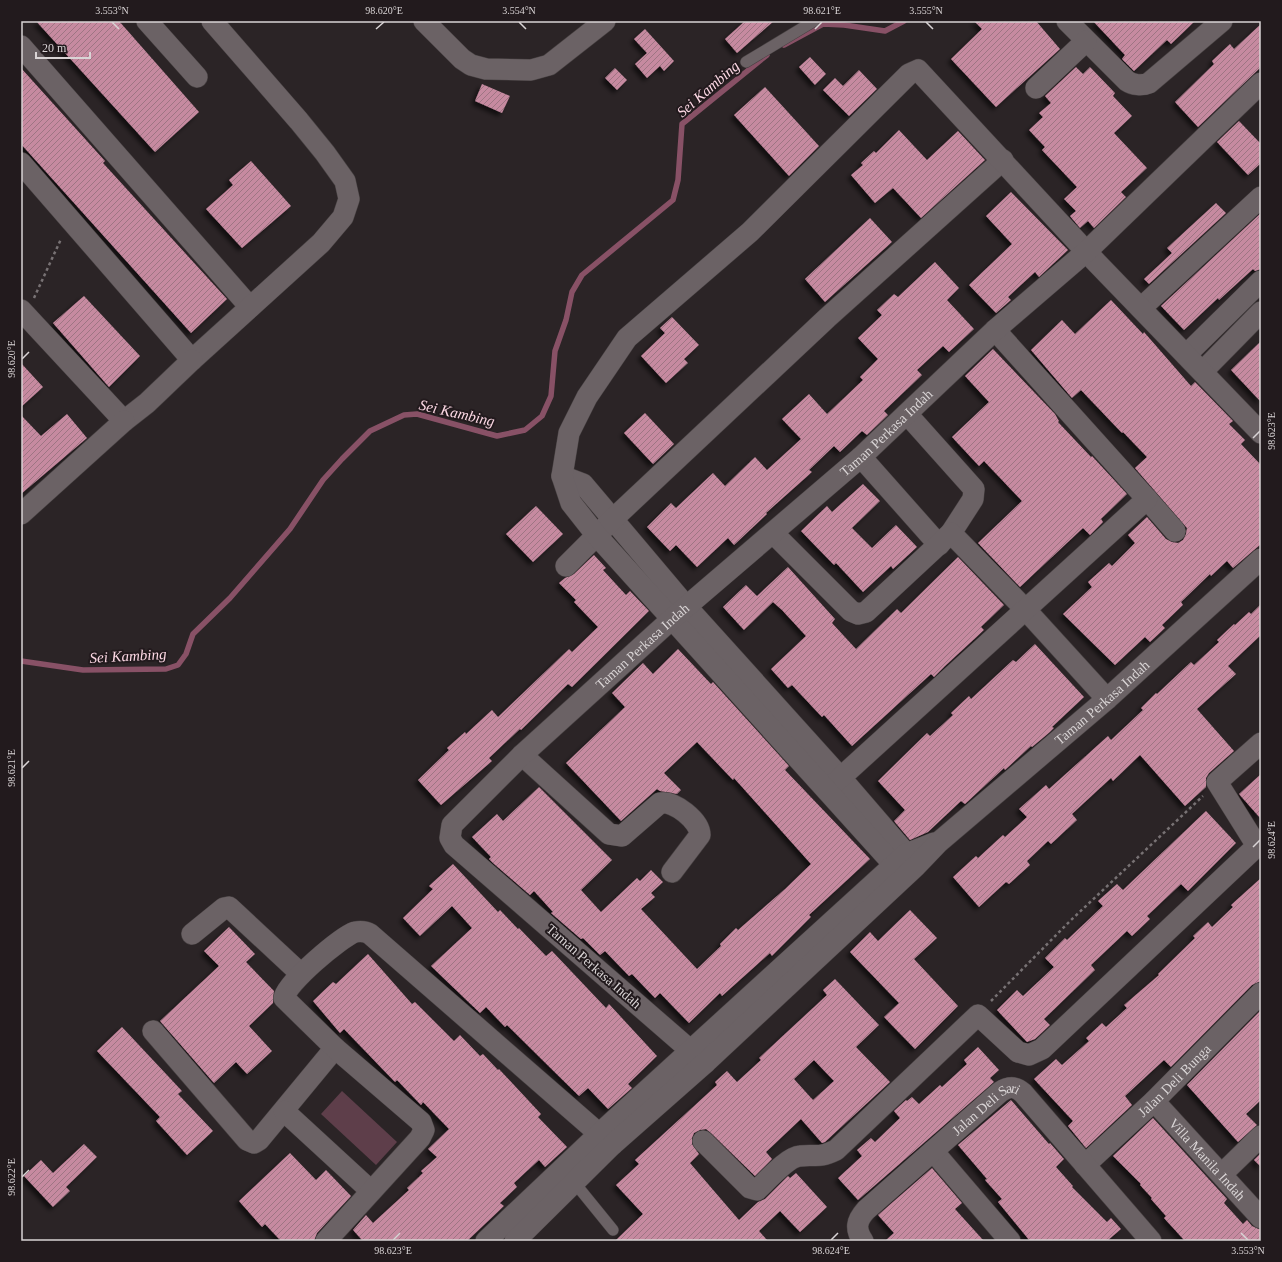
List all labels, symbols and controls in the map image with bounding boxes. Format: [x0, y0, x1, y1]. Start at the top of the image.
text: 3.553°N [95, 5, 129, 16]
text: 98.620°E [365, 5, 403, 16]
text: 3.554°N [502, 5, 536, 16]
text: 98.621°E [803, 5, 841, 16]
text: 3.555°N [909, 5, 943, 16]
scale bar [36, 34, 90, 60]
text: 20 m [42, 41, 67, 55]
water label: Sei Kambing [674, 57, 743, 120]
text: 98.620°E [6, 340, 17, 378]
street label: Taman Perkasa Indah [837, 386, 936, 480]
water label: Sei Kambing [418, 397, 497, 430]
text: 98.623°E [1266, 412, 1277, 450]
street label: Taman Perkasa Indah [593, 601, 692, 692]
water label: Sei Kambing [89, 646, 167, 666]
street label: Taman Perkasa Indah [1052, 657, 1152, 748]
text: 98.621°E [6, 749, 17, 787]
text: 98.624°E [1266, 821, 1277, 859]
street label: Taman Perkasa Indah [543, 921, 644, 1012]
street label: Jalan Deli Bunga [1135, 1041, 1215, 1120]
street label: Jalan Deli Sari [949, 1080, 1023, 1139]
street label: Villa Manila Indah [1166, 1116, 1248, 1204]
text: 98.622°E [6, 1158, 17, 1196]
text: 98.623°E [374, 1245, 412, 1256]
text: 98.624°E [812, 1245, 850, 1256]
text: 3.553°N [1231, 1245, 1265, 1256]

